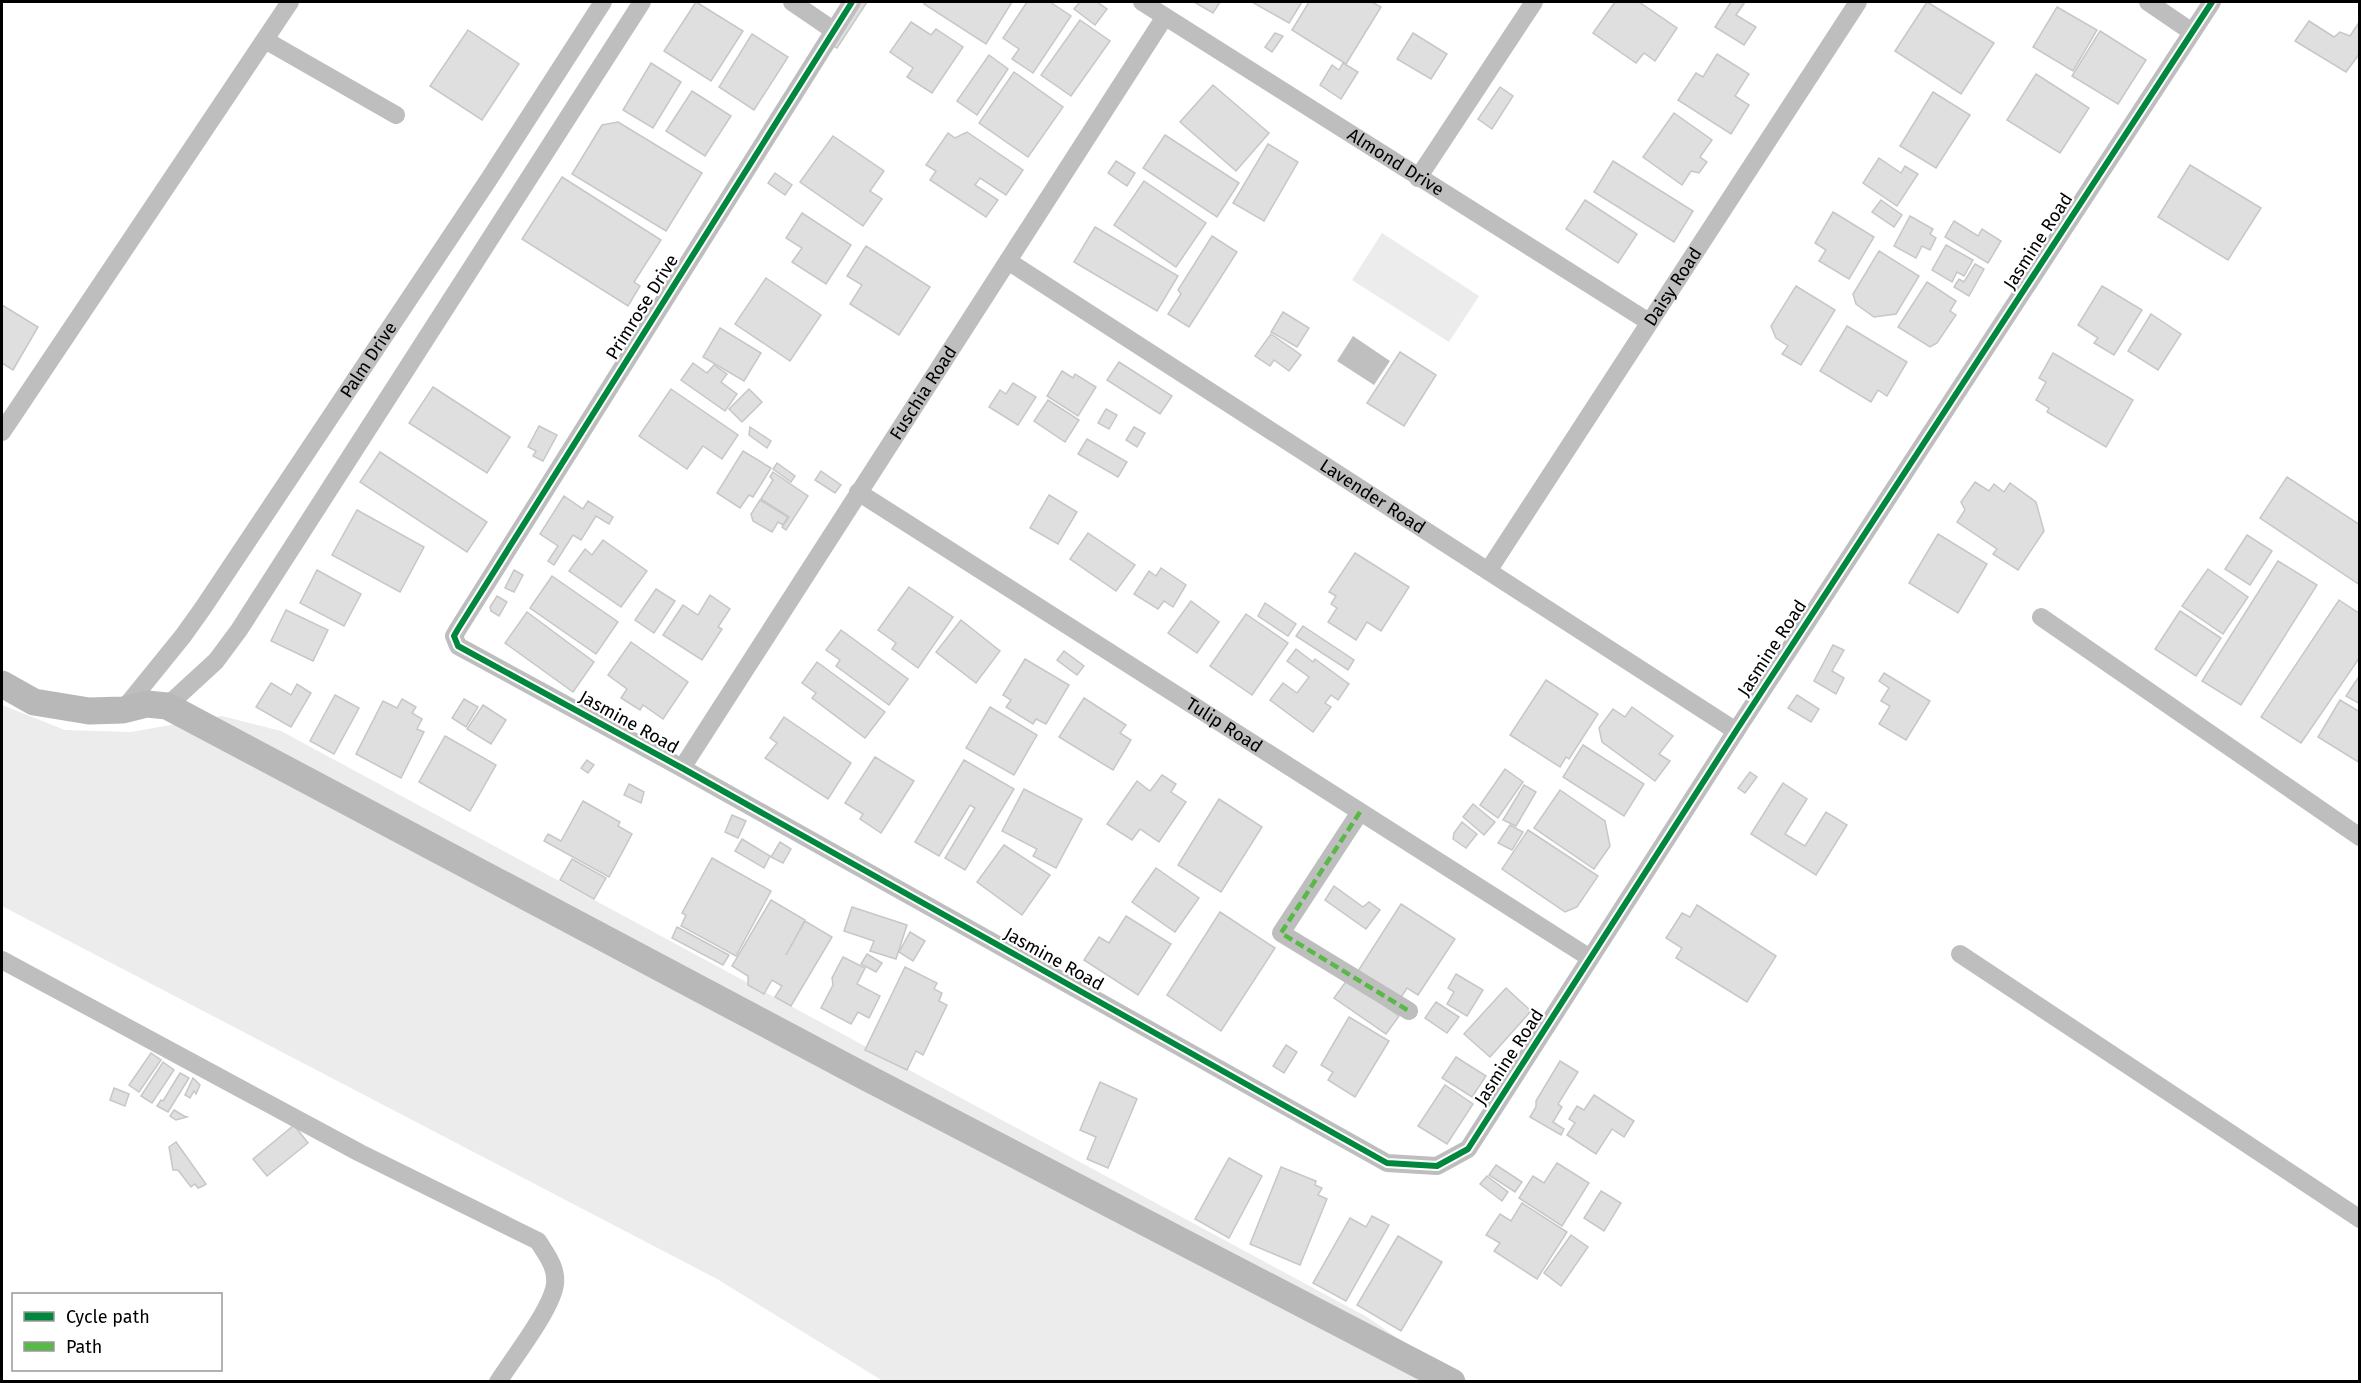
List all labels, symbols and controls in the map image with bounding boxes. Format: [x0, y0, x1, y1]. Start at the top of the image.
street label: Almond Drive [1343, 123, 1448, 201]
street label: Jasmine Road [1999, 189, 2077, 293]
street label: Daisy Road [1639, 243, 1706, 330]
street label: Primrose Drive [601, 250, 683, 364]
street label: Palm Drive [335, 318, 402, 402]
street label: Fuschia Road [885, 342, 961, 444]
street label: Lavender Road [1316, 454, 1430, 539]
street label: Jasmine Road [1733, 596, 1811, 700]
street label: Jasmine Road [575, 686, 683, 758]
street label: Tulip Road [1182, 693, 1266, 758]
street label: Jasmine Road [1000, 923, 1108, 995]
street label: Jasmine Road [1470, 1005, 1548, 1109]
legend [12, 1293, 222, 1371]
text: Cycle path [66, 1306, 150, 1328]
text: Path [66, 1336, 102, 1358]

